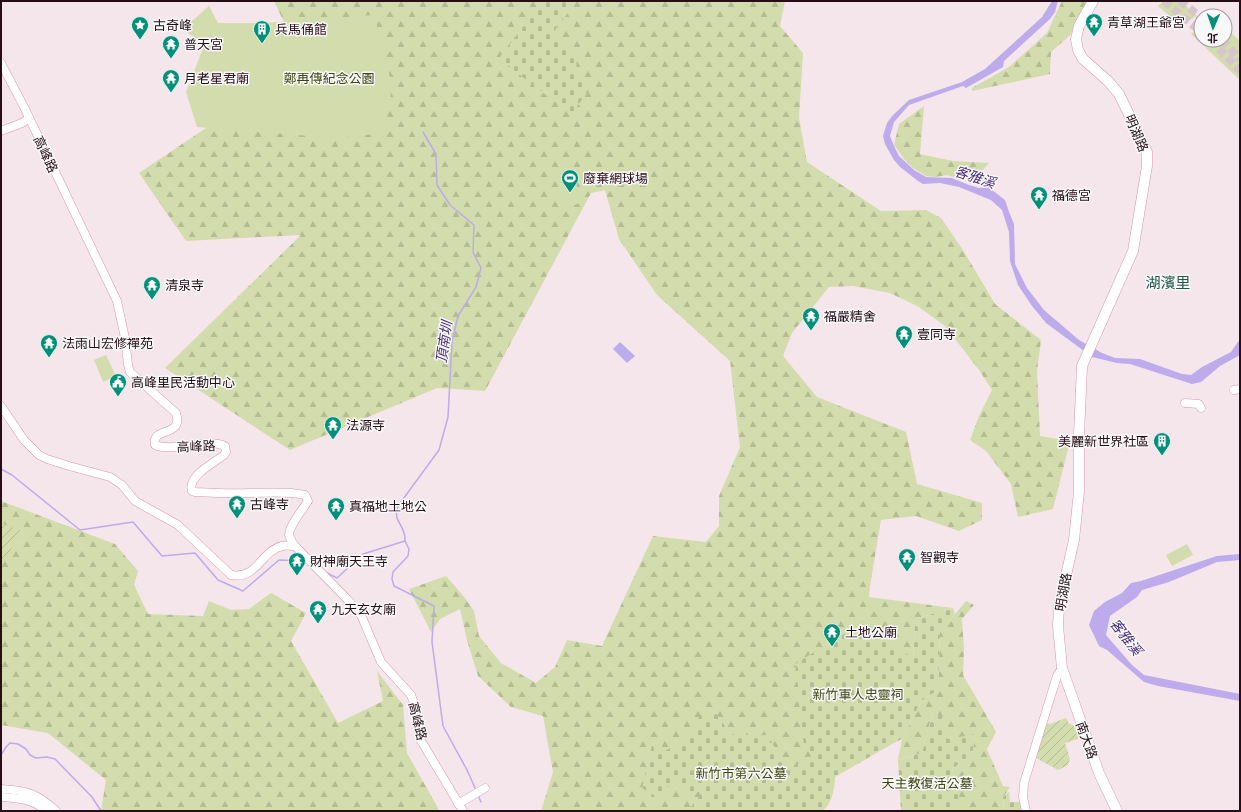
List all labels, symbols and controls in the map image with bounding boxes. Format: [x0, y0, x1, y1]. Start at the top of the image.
north arrow [1193, 8, 1233, 48]
temple icon: 青草湖王爺宮 [1084, 12, 1104, 37]
place icon: 古奇峰 [130, 15, 150, 40]
place label: 青草湖王爺宮 [1107, 15, 1185, 31]
place label: 古奇峰 [153, 18, 192, 34]
building icon: 兵馬俑館 [252, 19, 272, 44]
place label: 兵馬俑館 [275, 22, 327, 38]
text: 北 [1207, 31, 1218, 44]
temple icon: 普天宮 [161, 34, 181, 59]
place label: 普天宮 [184, 37, 223, 53]
temple icon: 月老星君廟 [161, 68, 181, 93]
place label: 月老星君廟 [184, 71, 249, 87]
park label: 鄭再傳紀念公園 [283, 71, 375, 87]
street label: 明湖路 [1121, 112, 1151, 154]
street label: 高峰路 [30, 133, 61, 175]
water label: 客雅溪 [952, 163, 999, 193]
sports icon: 廢棄網球場 [560, 168, 580, 193]
place label: 廢棄網球場 [583, 171, 648, 187]
temple icon: 福德宮 [1029, 185, 1049, 210]
place label: 福德宮 [1052, 188, 1091, 204]
district label: 湖濱里 [1145, 274, 1191, 292]
temple icon: 清泉寺 [142, 275, 162, 300]
place label: 清泉寺 [165, 278, 204, 294]
temple icon: 福嚴精舍 [801, 306, 821, 331]
place label: 福嚴精舍 [824, 309, 876, 325]
water label: 頂南圳 [433, 318, 456, 364]
temple icon: 壹同寺 [894, 324, 914, 349]
place label: 壹同寺 [917, 327, 956, 343]
temple icon: 法雨山宏修禪苑 [39, 333, 59, 358]
place label: 法雨山宏修禪苑 [62, 336, 153, 352]
public building icon: 高峰里民活動中心 [108, 372, 128, 397]
place label: 高峰里民活動中心 [131, 375, 235, 391]
temple icon: 法源寺 [323, 415, 343, 440]
place label: 法源寺 [346, 418, 385, 434]
building icon: 美麗新世界社區 [1152, 431, 1172, 456]
place label: 美麗新世界社區 [1058, 434, 1149, 450]
street label: 高峰路 [176, 438, 216, 456]
temple icon: 古峰寺 [227, 494, 247, 519]
temple icon: 真福地土地公 [326, 496, 346, 521]
place label: 古峰寺 [250, 497, 289, 513]
place label: 真福地土地公 [349, 499, 427, 515]
temple icon: 智觀寺 [897, 547, 917, 572]
place label: 智觀寺 [920, 550, 959, 566]
temple icon: 財神廟天王寺 [287, 551, 307, 576]
place label: 財神廟天王寺 [310, 554, 388, 570]
street label: 明湖路 [1053, 572, 1075, 613]
temple icon: 九天玄女廟 [308, 599, 328, 624]
place label: 九天玄女廟 [331, 602, 396, 618]
water label: 客雅溪 [1106, 616, 1146, 661]
temple icon: 土地公廟 [822, 622, 842, 647]
place label: 土地公廟 [845, 625, 897, 641]
park label: 新竹軍人忠靈祠 [812, 687, 904, 703]
street label: 高峰路 [405, 700, 430, 742]
street label: 南大路 [1072, 719, 1100, 761]
park label: 新竹市第六公墓 [695, 766, 787, 782]
park label: 天主教復活公墓 [881, 776, 973, 792]

